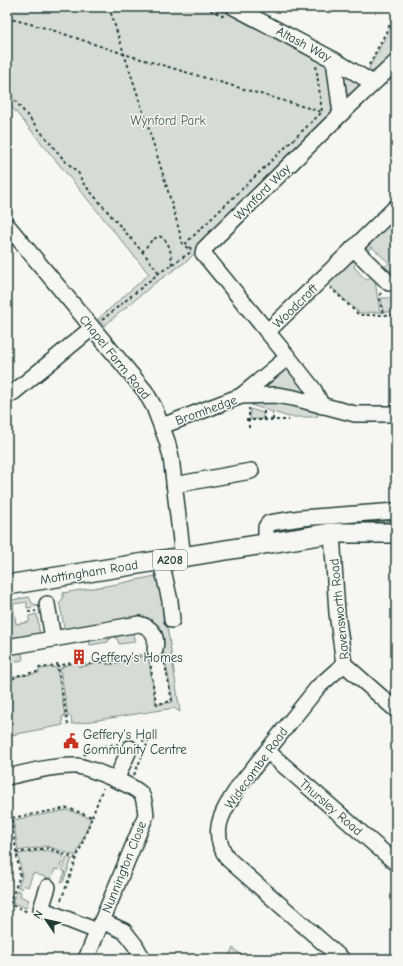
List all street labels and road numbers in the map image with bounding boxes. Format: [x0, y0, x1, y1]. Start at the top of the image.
street label: Altash Way [274, 23, 334, 65]
street label: Wynford Way [231, 161, 293, 223]
street label: Woodcroft [269, 280, 322, 331]
street label: Chapel Farm Road [76, 312, 154, 402]
street label: Bromhedge [173, 392, 239, 428]
road number: A208 [153, 550, 187, 570]
street label: Mottingham Road [39, 557, 139, 587]
street label: Ravensworth Road [326, 558, 352, 660]
street label: Widecombe Road [221, 724, 291, 812]
street label: Thursley Road [296, 776, 366, 838]
street label: Nunnington Close [99, 818, 149, 915]

